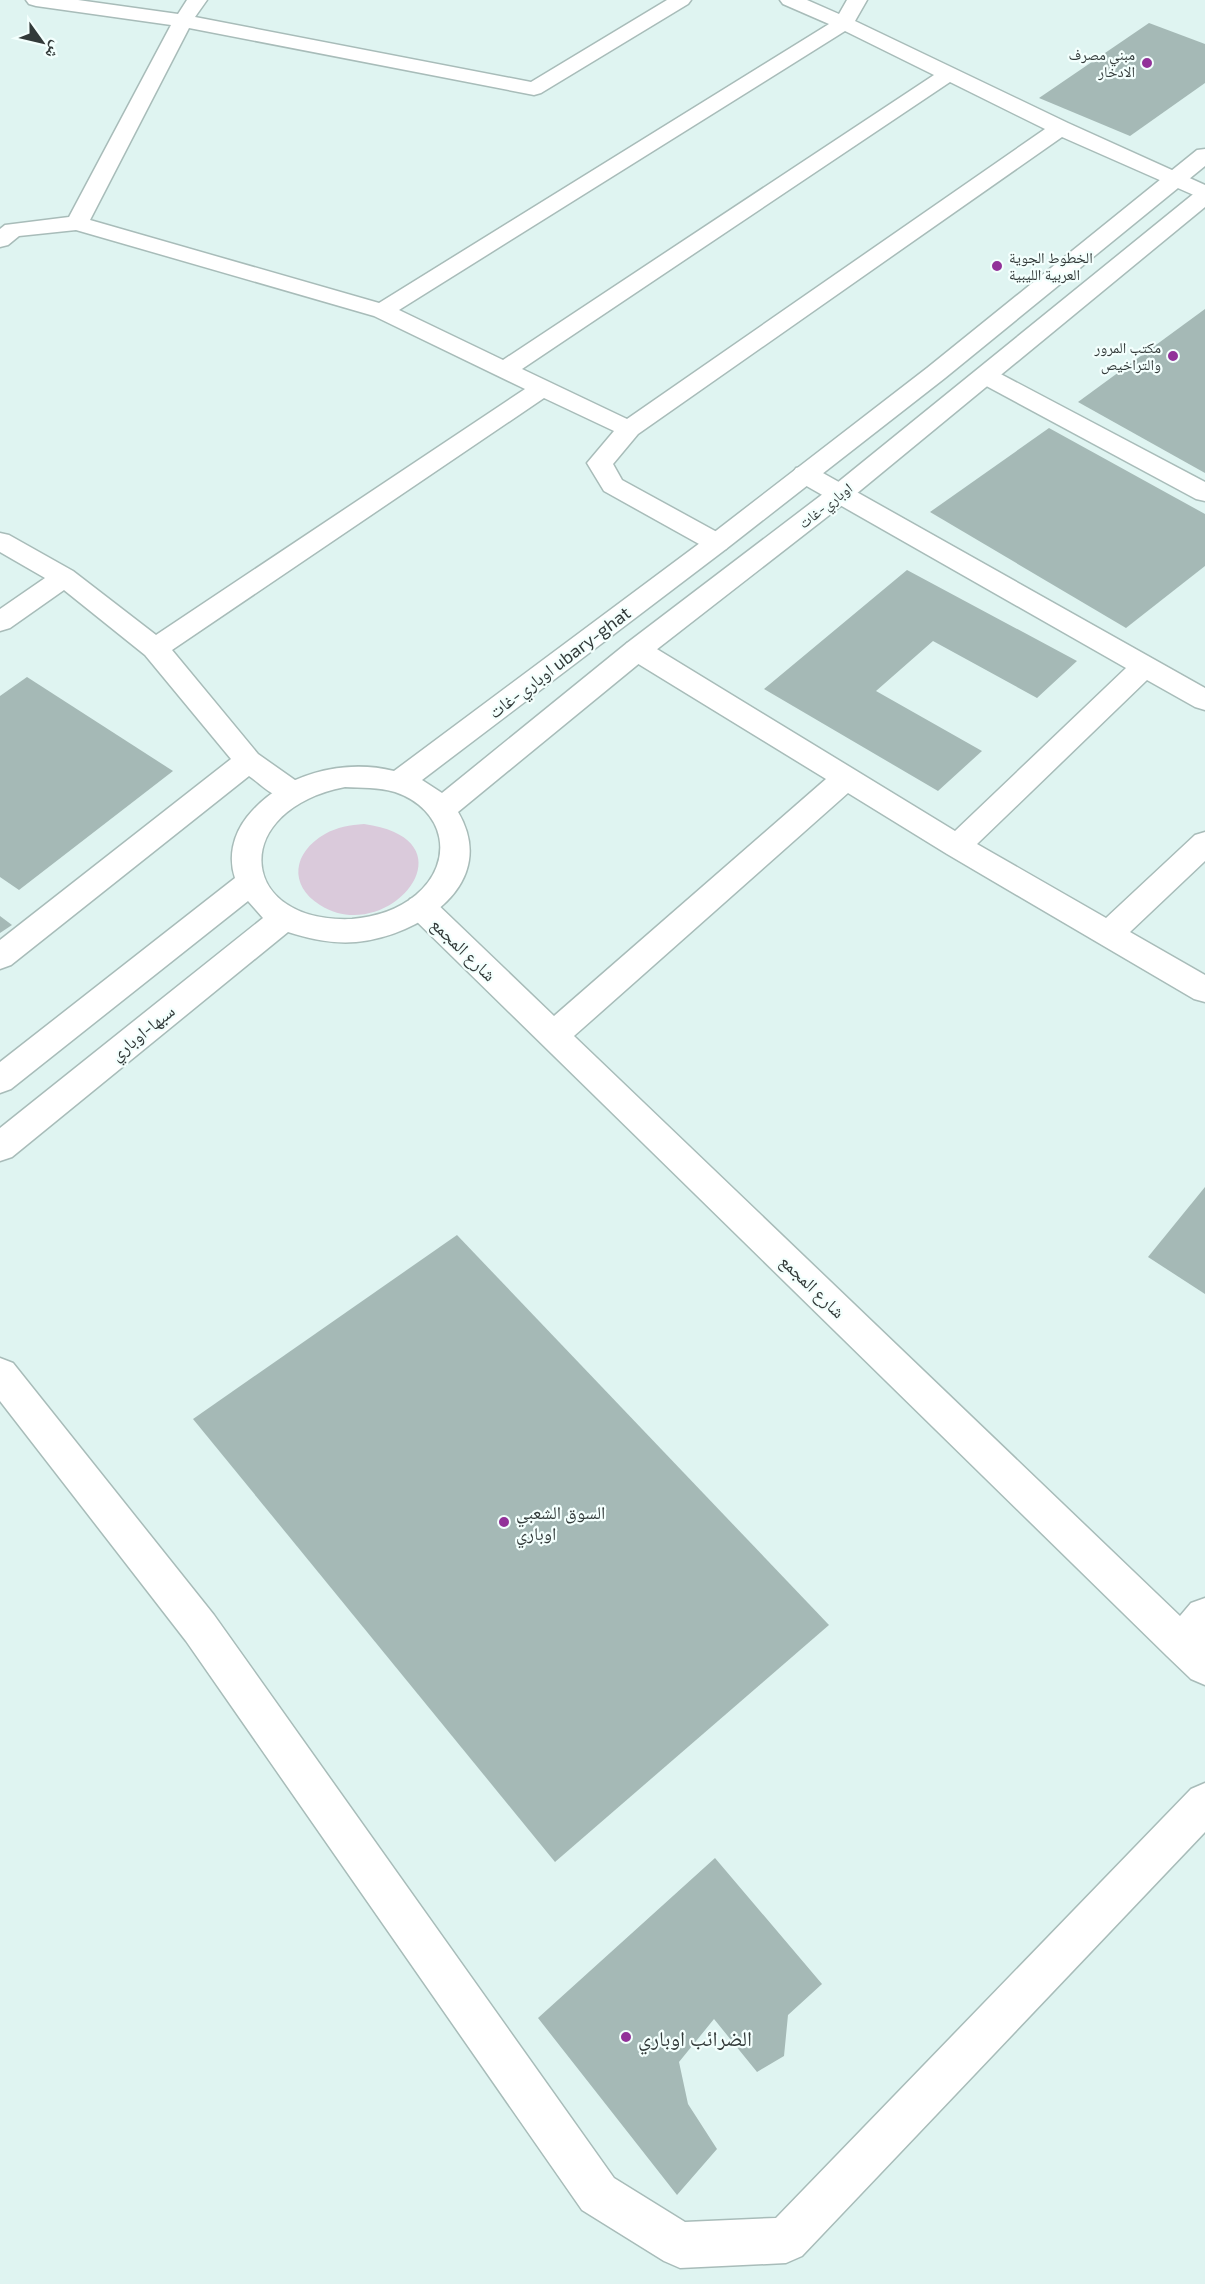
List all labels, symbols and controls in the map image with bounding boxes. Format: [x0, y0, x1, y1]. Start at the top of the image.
north arrow [12, 12, 72, 72]
text: ش [41, 38, 67, 63]
place label: مبني مصرف الادخار [1068, 45, 1135, 81]
marker: مبني مصرف الادخار [1140, 56, 1154, 70]
place label: الخطوط الجوية العربية الليبية [1009, 248, 1093, 284]
marker: الخطوط الجوية العربية الليبية [990, 259, 1004, 273]
place label: مكتب المرور والتراخيص [1093, 338, 1161, 375]
marker: مكتب المرور والتراخيص [1166, 349, 1180, 363]
street label: اوباري-غات [795, 478, 858, 535]
street label: اوباري-غات ubary-ghat [484, 601, 637, 726]
street label: شارع المجمع [426, 913, 501, 987]
street label: سبها-اوباري [105, 999, 182, 1068]
street label: شارع المجمع [775, 1250, 850, 1324]
place label: السوق الشعبي اوباري [516, 1501, 605, 1549]
marker: السوق الشعبي اوباري [497, 1515, 511, 1529]
place label: الضرائب اوباري [638, 2025, 752, 2055]
marker: الضرائب اوباري [619, 2030, 633, 2044]

